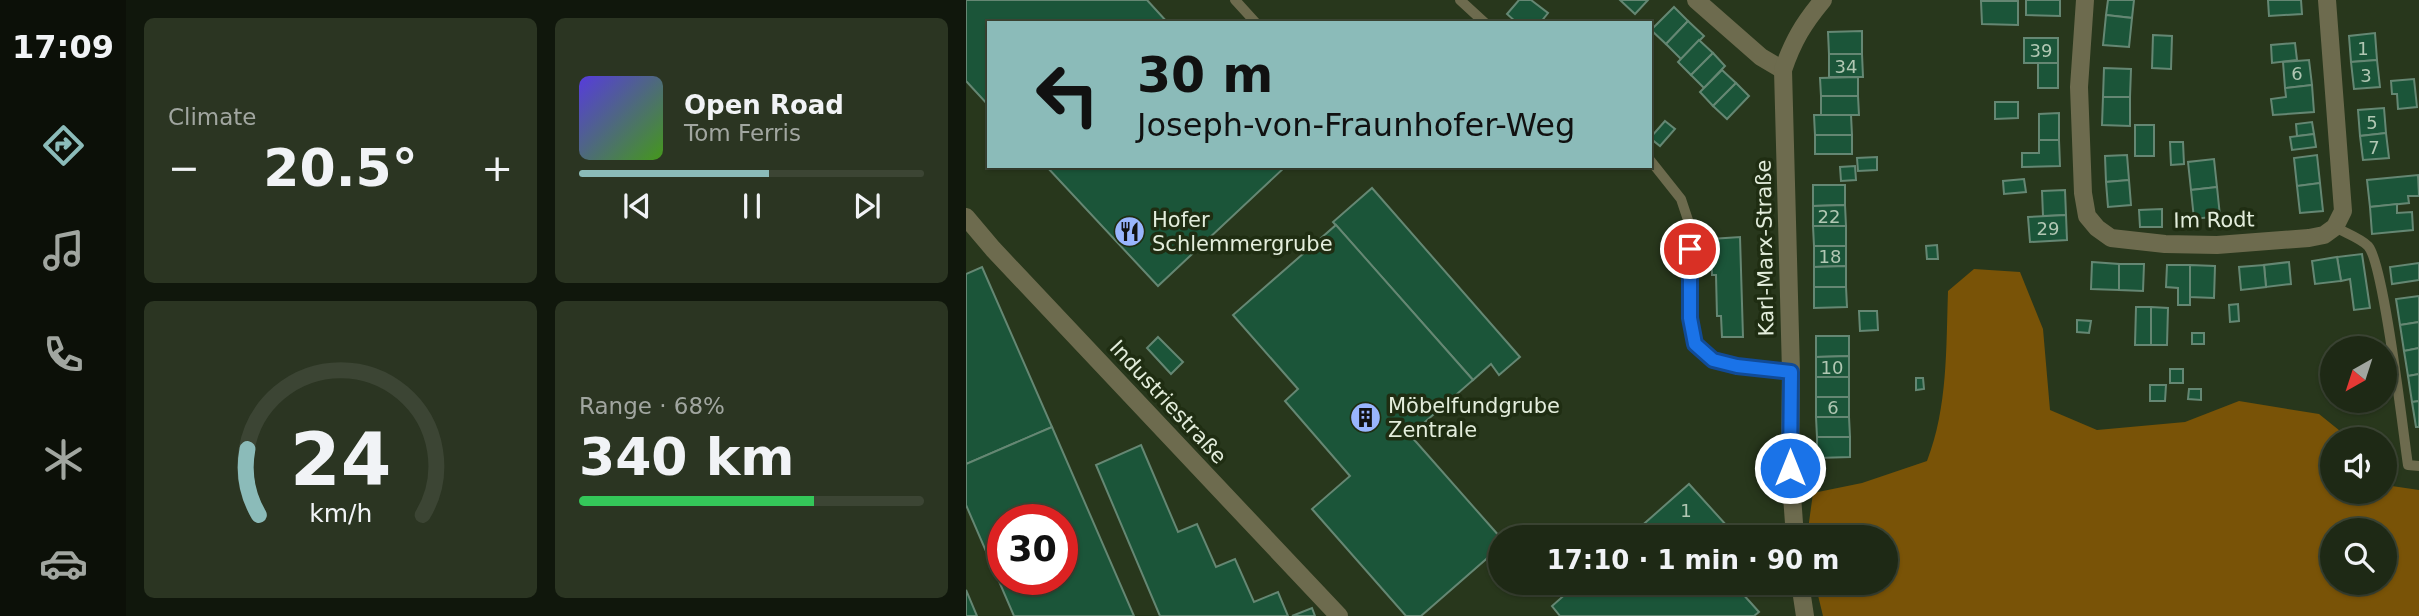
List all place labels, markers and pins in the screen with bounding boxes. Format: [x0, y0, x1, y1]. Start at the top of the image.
place label: Hofer Schlemmergrube [1152, 208, 1333, 256]
restaurant icon: Hofer Schlemmergrube [1112, 215, 1146, 249]
pin [1660, 219, 1720, 279]
place label: Möbelfundgrube Zentrale [1388, 394, 1560, 442]
building icon: Möbelfundgrube Zentrale [1348, 401, 1382, 435]

